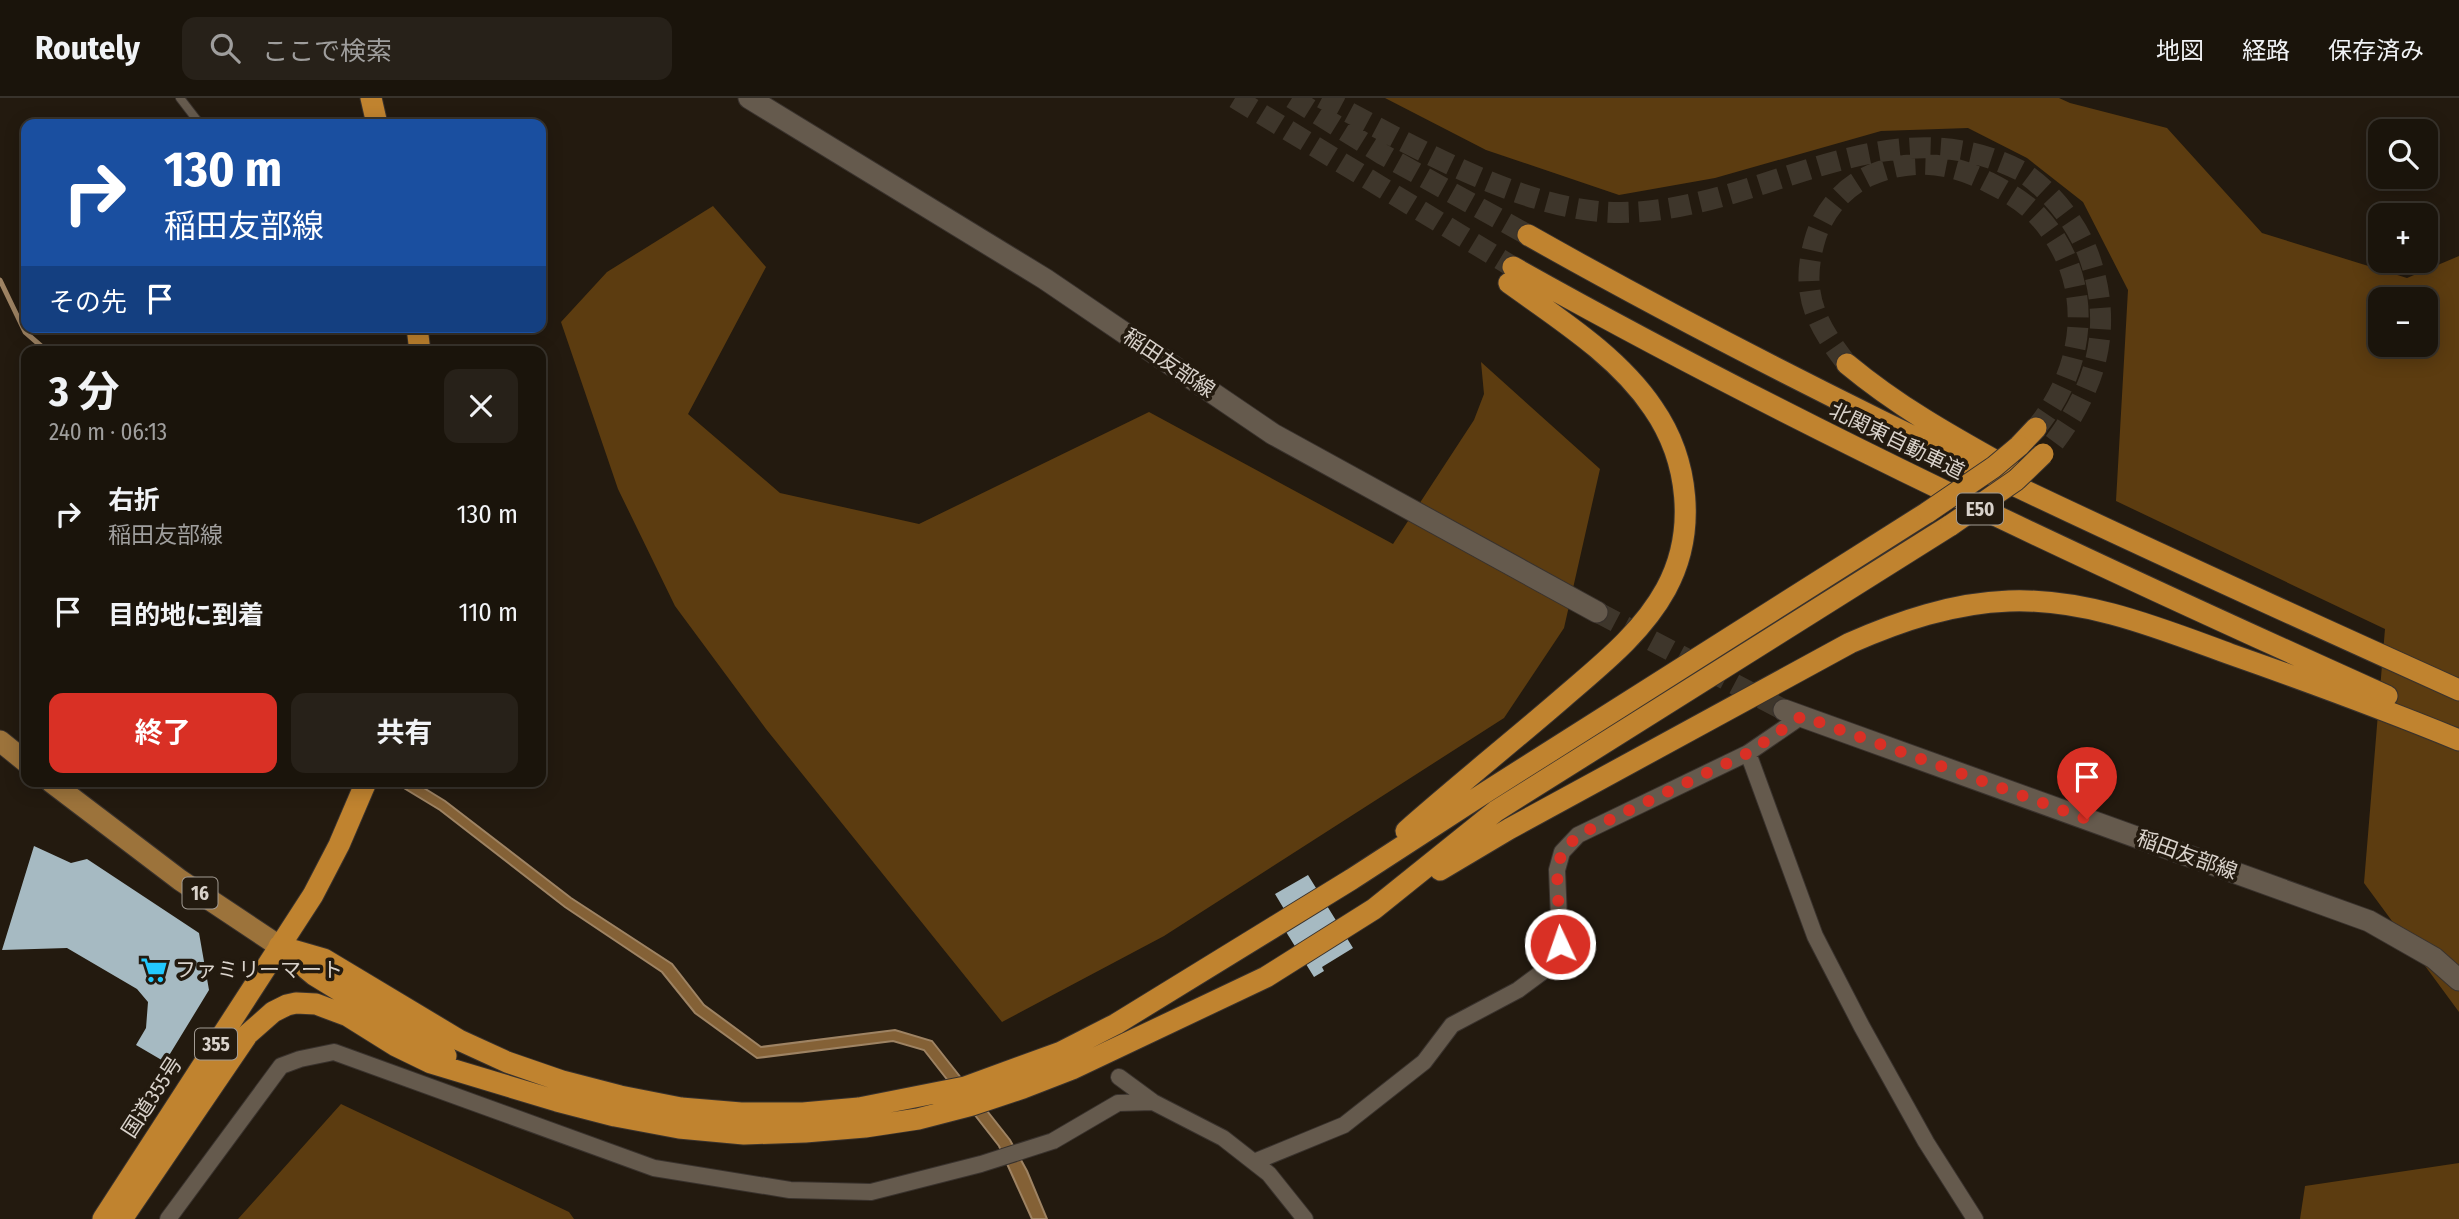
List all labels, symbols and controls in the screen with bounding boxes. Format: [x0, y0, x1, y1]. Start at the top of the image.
search box [182, 17, 672, 80]
text: Routely [35, 28, 140, 68]
icon: search [206, 29, 244, 67]
text: ここで検索 [262, 36, 392, 67]
text: 地図 [2156, 37, 2204, 65]
text: 経路 [2242, 37, 2290, 65]
text: 保存済み [2328, 37, 2424, 65]
map controls [2368, 119, 2438, 357]
button: search [2368, 119, 2438, 189]
text: 130 m [164, 140, 282, 199]
icon: right [49, 147, 140, 238]
button: + [2368, 203, 2438, 273]
text: 稲田友部線 [164, 207, 324, 245]
icon: arrive [141, 280, 179, 318]
text: その先 [49, 287, 127, 318]
button: − [2368, 287, 2438, 357]
street label: 稲田友部線 [1118, 323, 1220, 403]
text: 3 分 [49, 367, 120, 417]
button: close [444, 369, 518, 443]
street label: 北関東自動車道 [1825, 397, 1969, 485]
text: 240 m · 06:13 [49, 418, 167, 446]
text: 右折 [108, 485, 160, 516]
road number: E50 [1957, 494, 2003, 524]
icon: right [49, 495, 87, 533]
text: 130 m [456, 499, 518, 530]
text: 稲田友部線 [108, 521, 223, 549]
icon: arrive [49, 593, 87, 631]
text: 110 m [458, 597, 518, 628]
text: 目的地に到着 [108, 600, 264, 631]
button: 終了 [49, 693, 277, 773]
button: 共有 [291, 693, 518, 773]
pin [2057, 747, 2117, 819]
icon: arrive [2068, 758, 2106, 796]
street label: 稲田友部線 [2133, 825, 2241, 885]
road number: 16 [182, 878, 218, 908]
position arrow [1523, 907, 1597, 981]
supermarket icon: ファミリーマート [139, 955, 169, 985]
place label: ファミリーマート [175, 957, 343, 983]
road number: 355 [195, 1028, 237, 1060]
street label: 国道355号 [116, 1051, 188, 1143]

